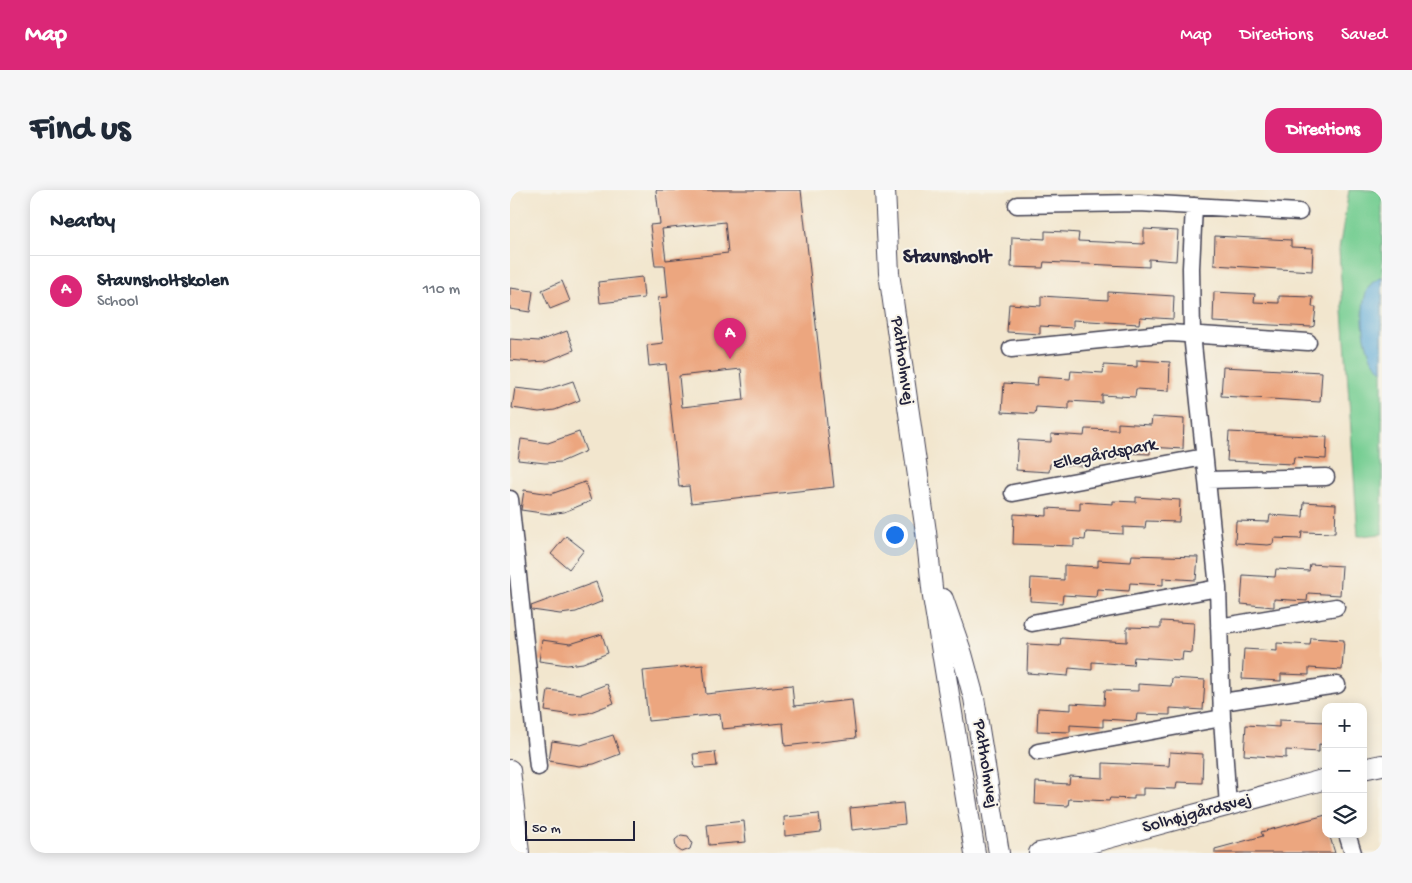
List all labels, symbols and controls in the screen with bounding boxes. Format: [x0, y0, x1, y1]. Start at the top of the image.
text: Map [25, 21, 67, 50]
text: Map [1180, 25, 1212, 46]
text: Directions [1240, 25, 1313, 46]
text: Saved [1341, 25, 1387, 46]
button: Directions [1265, 108, 1382, 153]
text: Find us [30, 110, 130, 151]
text: Nearby [50, 210, 115, 235]
district label: Stavnsholt [903, 247, 993, 270]
text: Stavnsholtskolen [97, 270, 229, 293]
text: A [61, 281, 71, 300]
text: 110 m [423, 281, 460, 300]
text: School [97, 293, 139, 312]
street label: Paltholmvej [885, 314, 919, 407]
pin: A [714, 318, 746, 359]
street label: Ellegårdspark [1051, 434, 1161, 475]
your location [882, 522, 908, 548]
map controls [1322, 703, 1367, 838]
button: + [1322, 703, 1367, 748]
street label: Paltholmvej [967, 717, 1002, 810]
button: − [1322, 748, 1367, 793]
street label: Solhøjgårdsvej [1140, 789, 1254, 839]
button: layers [1322, 793, 1367, 838]
scale bar [525, 818, 635, 841]
text: 50 m [532, 821, 561, 838]

